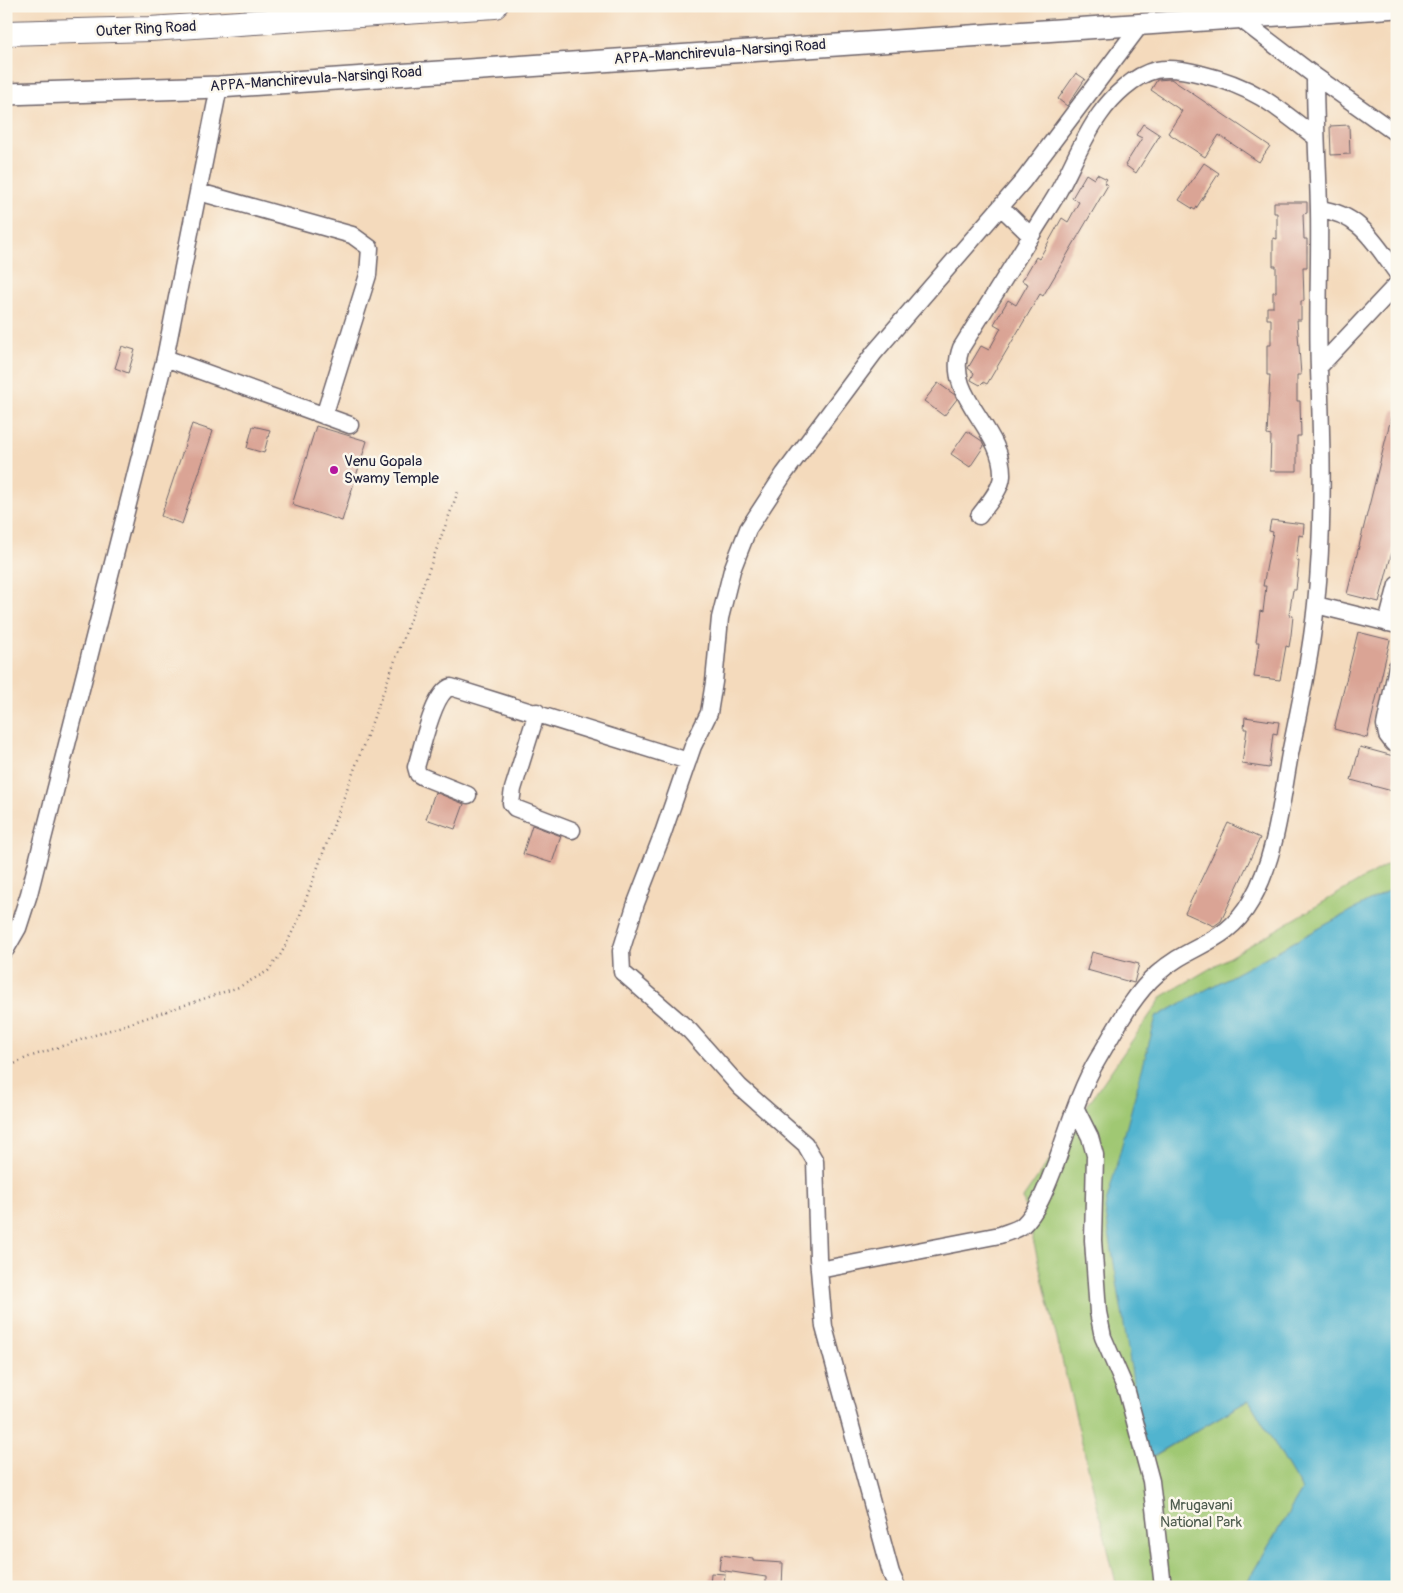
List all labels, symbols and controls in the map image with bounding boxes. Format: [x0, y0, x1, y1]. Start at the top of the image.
street label: Outer Ring Road [95, 17, 197, 41]
street label: APPA-Manchirevula-Narsingi Road [613, 35, 827, 69]
street label: APPA-Manchirevula-Narsingi Road [209, 62, 423, 96]
place label: Venu Gopala Swamy Temple [344, 452, 439, 488]
marker: Venu Gopala Swamy Temple [328, 464, 340, 476]
park label: Mrugavani National Park [1160, 1496, 1243, 1532]

